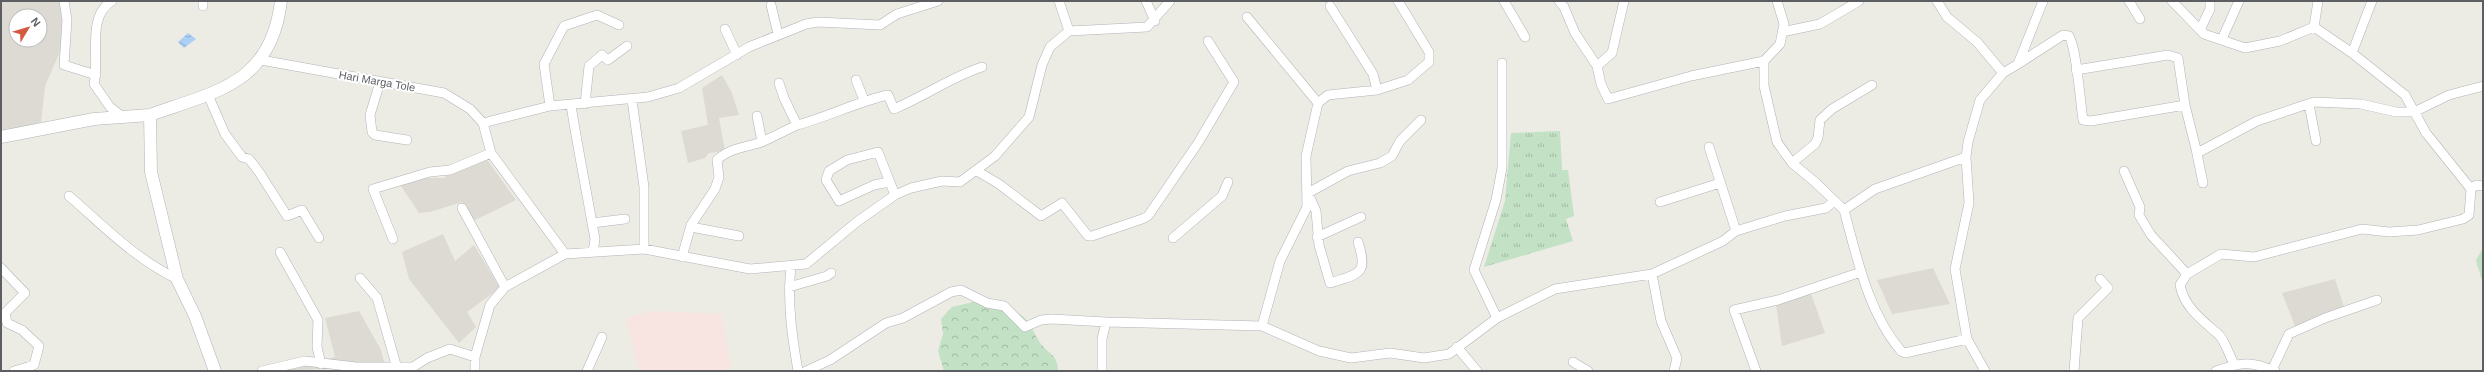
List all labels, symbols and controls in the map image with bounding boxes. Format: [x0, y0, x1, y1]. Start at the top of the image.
north arrow [8, 8, 48, 48]
text: N [29, 15, 43, 29]
street label: Hari Marga Tole [338, 68, 416, 94]

